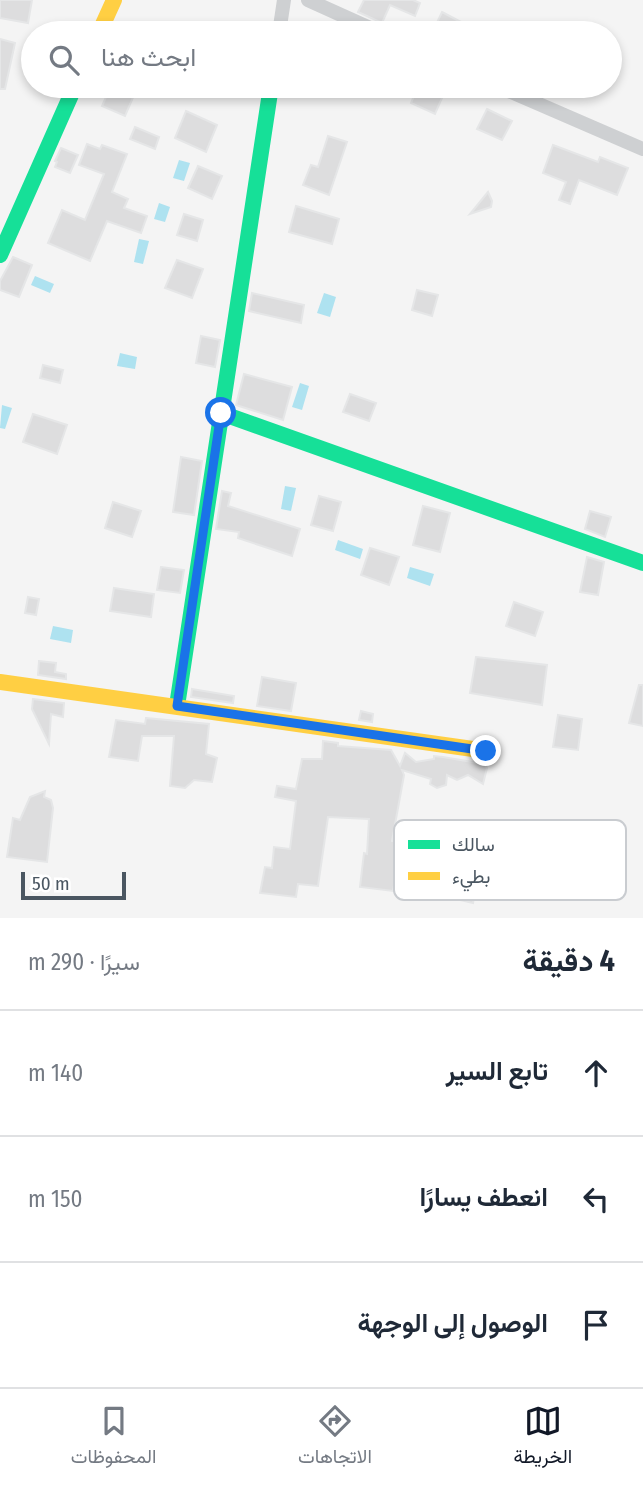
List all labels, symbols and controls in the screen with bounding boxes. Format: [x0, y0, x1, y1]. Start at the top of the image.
search box [21, 21, 622, 98]
icon: search [45, 41, 83, 79]
text: ابحث هنا [101, 42, 196, 73]
route start [205, 397, 236, 428]
route end [470, 735, 501, 766]
legend [394, 820, 626, 900]
text: سالك [452, 833, 495, 856]
text: بطيء [452, 865, 490, 892]
scale bar [21, 869, 126, 901]
text: 50 m [32, 872, 70, 895]
text: 4 دقيقة [523, 943, 615, 979]
text: سيرًا · 290 m [28, 948, 140, 976]
icon: ahead [577, 1054, 615, 1092]
text: تابع السير [446, 1056, 548, 1087]
text: 140 m [28, 1059, 83, 1087]
icon: left [577, 1180, 615, 1218]
text: انعطف يسارًا [420, 1182, 548, 1213]
text: 150 m [28, 1185, 83, 1213]
icon: arrive [577, 1306, 615, 1344]
text: الوصول إلى الوجهة [357, 1308, 548, 1339]
tab: المحفوظات [71, 1402, 156, 1473]
tab: الاتجاهات [298, 1402, 372, 1473]
tab: الخريطة [513, 1402, 572, 1473]

